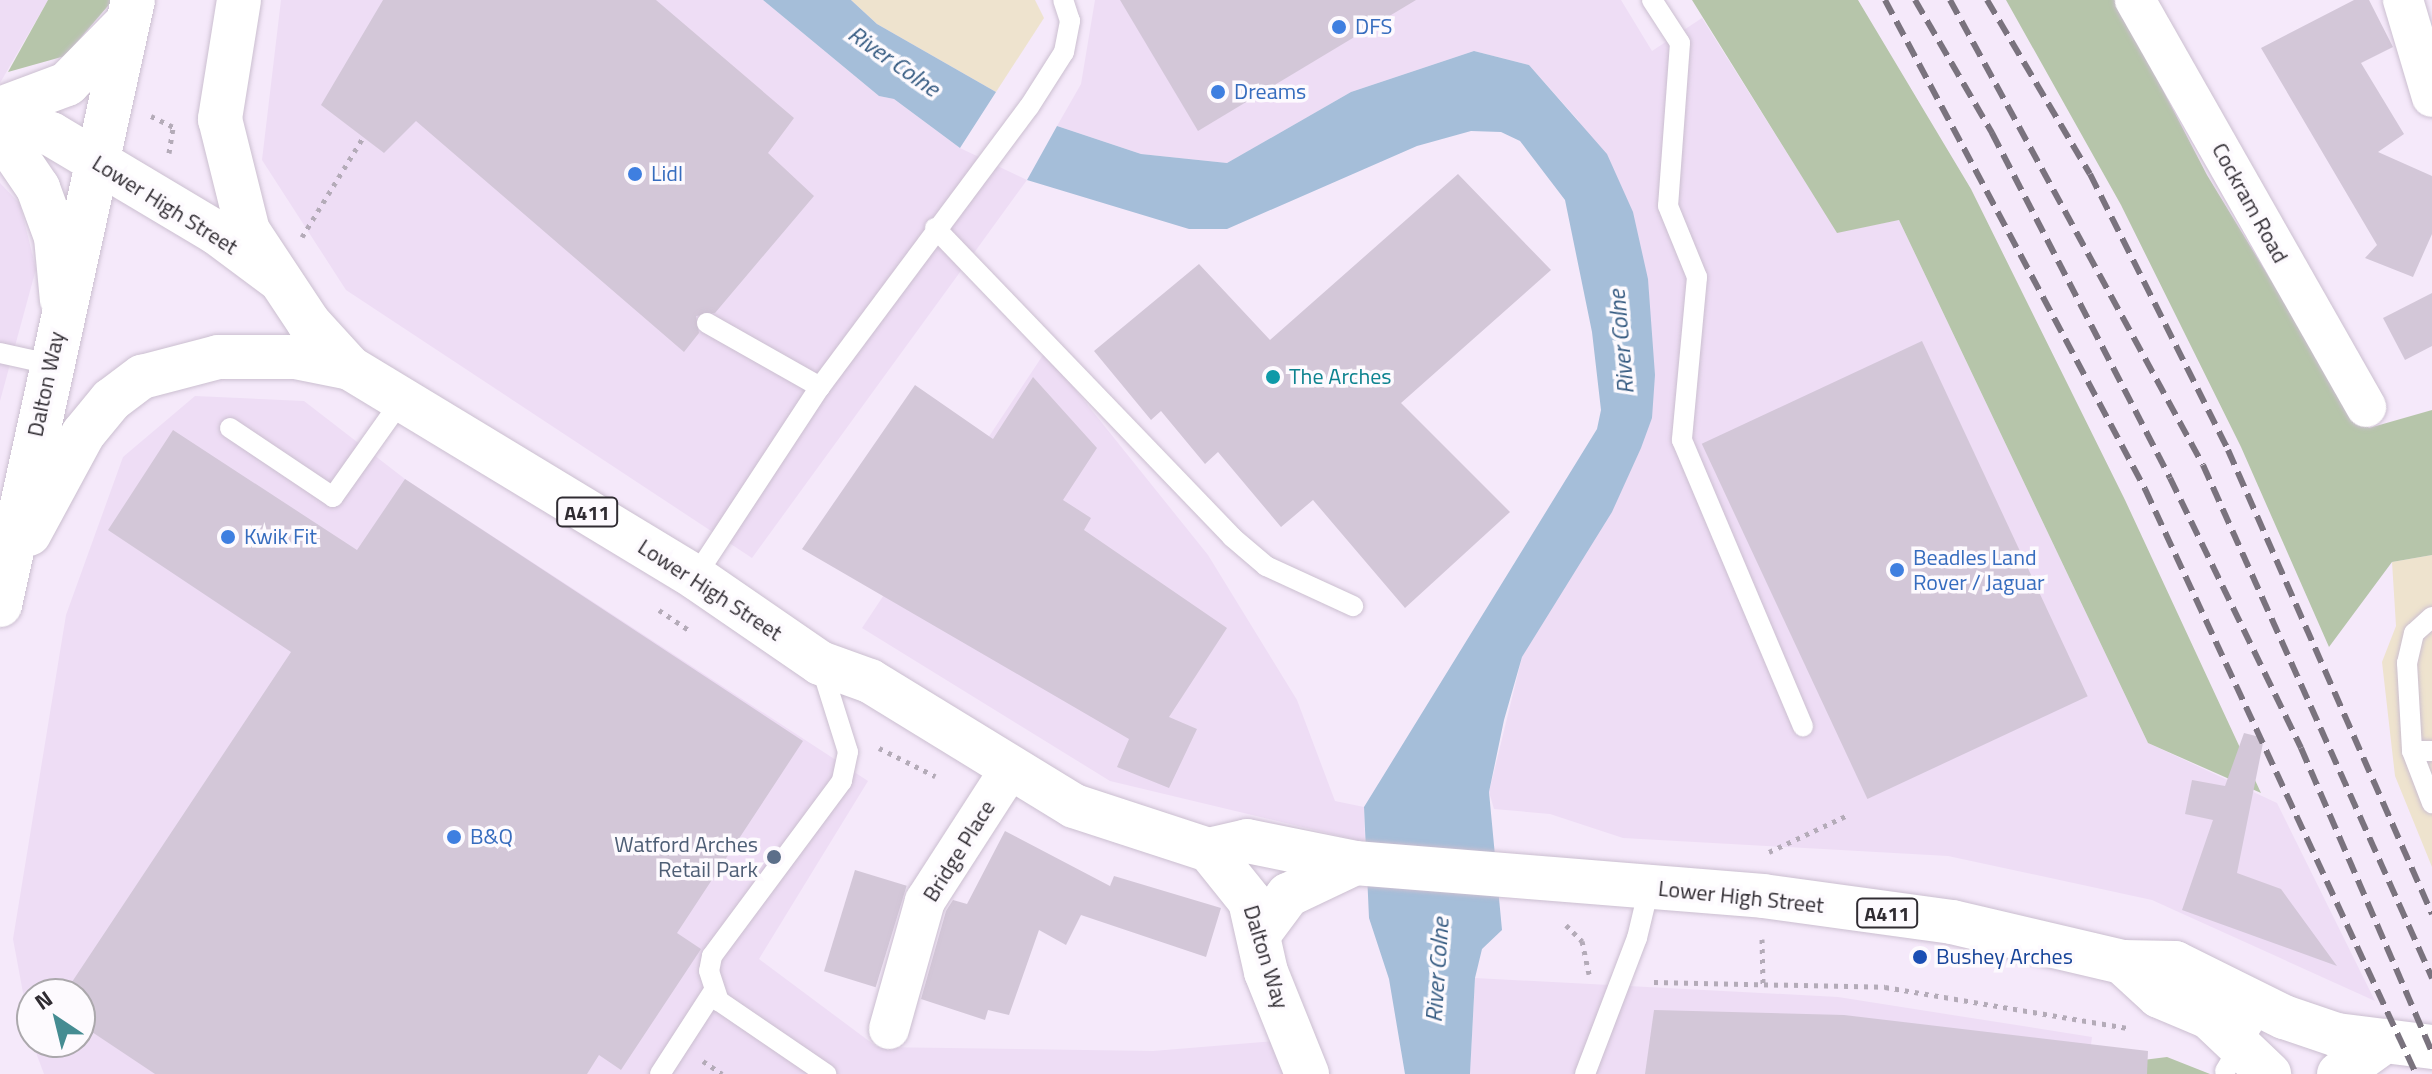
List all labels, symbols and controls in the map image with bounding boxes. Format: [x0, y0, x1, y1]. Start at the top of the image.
place label: DFS [1355, 14, 1392, 40]
marker: DFS [1330, 18, 1348, 36]
water label: River Colne [843, 19, 945, 103]
place label: Dreams [1234, 79, 1306, 105]
marker: Dreams [1209, 83, 1227, 101]
street label: Cockram Road [2206, 138, 2294, 268]
street label: Lower High Street [87, 150, 243, 260]
place label: Lidl [651, 161, 683, 187]
marker: Lidl [626, 165, 644, 183]
water label: River Colne [1602, 288, 1640, 396]
street label: Dalton Way [22, 329, 70, 439]
place label: The Arches [1289, 364, 1392, 390]
marker: The Arches [1264, 368, 1282, 386]
road number: A411 [555, 496, 619, 528]
place label: Kwik Fit [244, 524, 317, 550]
marker: Kwik Fit [219, 528, 237, 546]
street label: Lower High Street [633, 534, 787, 646]
place label: Beadles Land Rover / Jaguar [1913, 544, 2045, 596]
marker: Beadles Land Rover / Jaguar [1888, 561, 1906, 579]
street label: Bridge Place [917, 795, 1001, 907]
place label: B&Q [470, 824, 513, 850]
marker: B&Q [445, 828, 463, 846]
place label: Watford Arches Retail Park [614, 831, 758, 882]
marker: Watford Arches Retail Park [765, 848, 783, 866]
street label: Lower High Street [1657, 875, 1825, 919]
road number: A411 [1855, 897, 1919, 929]
street label: Dalton Way [1238, 902, 1294, 1012]
water label: River Colne [1419, 917, 1455, 1023]
place label: Bushey Arches [1936, 944, 2073, 970]
marker: Bushey Arches [1911, 948, 1929, 966]
north arrow [16, 978, 96, 1058]
text: N [27, 982, 59, 1018]

